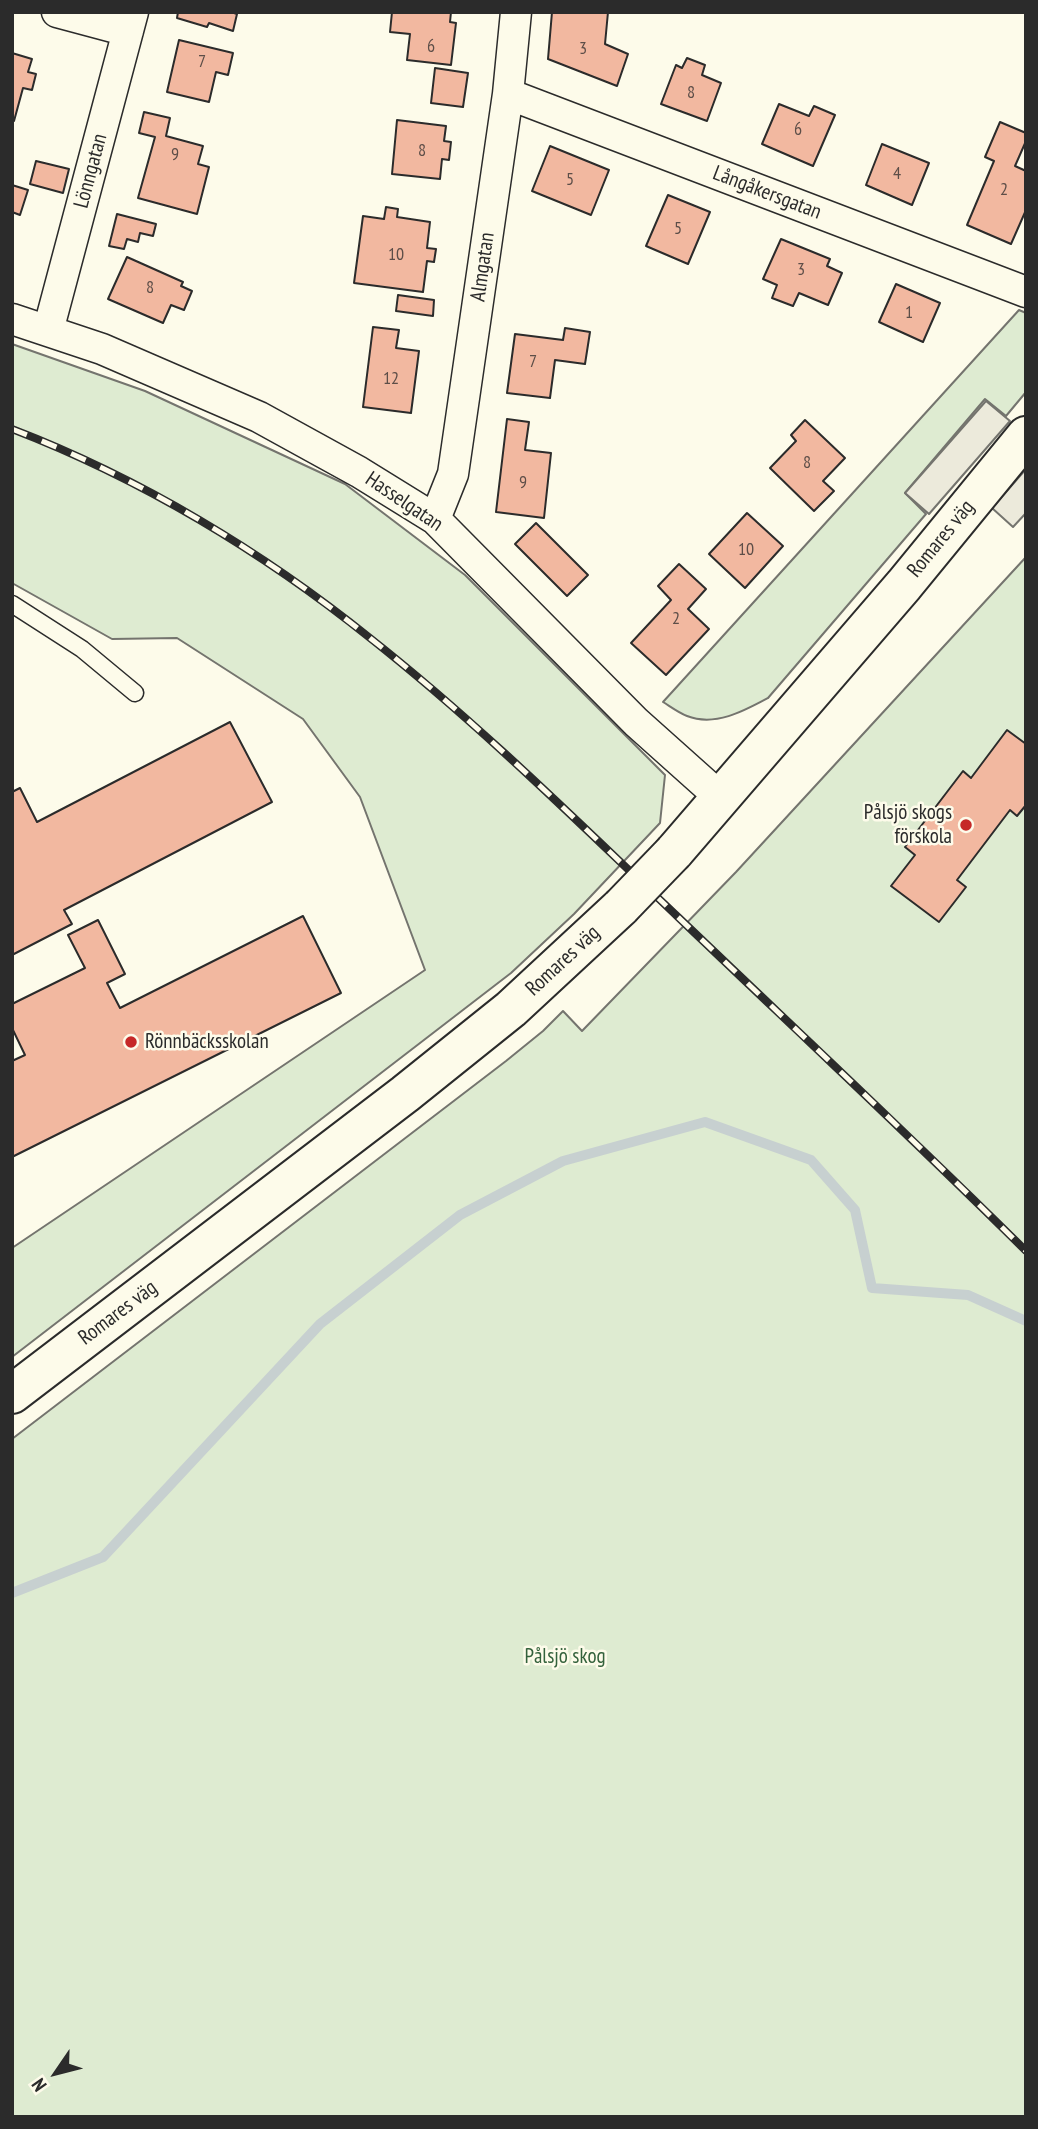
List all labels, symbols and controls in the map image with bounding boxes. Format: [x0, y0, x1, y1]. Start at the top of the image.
house number: 6 [427, 36, 435, 58]
house number: 3 [579, 38, 587, 60]
house number: 7 [198, 51, 206, 73]
house number: 8 [687, 82, 695, 104]
house number: 6 [794, 119, 802, 141]
street label: Lönngatan [69, 131, 113, 211]
house number: 8 [418, 140, 426, 162]
house number: 9 [171, 144, 179, 166]
street label: Långåkersgatan [709, 161, 825, 225]
house number: 4 [893, 163, 901, 185]
house number: 5 [566, 169, 574, 191]
house number: 2 [1000, 179, 1008, 201]
house number: 5 [674, 218, 682, 240]
street label: Almgatan [466, 231, 500, 303]
house number: 10 [388, 244, 404, 266]
house number: 3 [797, 259, 805, 281]
house number: 8 [146, 277, 154, 299]
house number: 1 [905, 302, 913, 324]
house number: 7 [529, 351, 537, 373]
house number: 12 [383, 368, 399, 390]
house number: 8 [803, 452, 811, 474]
street label: Hasselgatan [360, 467, 448, 537]
house number: 9 [519, 472, 527, 494]
street label: Romares väg [902, 495, 980, 583]
house number: 10 [738, 539, 754, 561]
house number: 2 [672, 608, 680, 630]
place label: Pålsjö skogs förskola [864, 800, 952, 850]
marker: Pålsjö skogs förskola [958, 817, 974, 833]
street label: Romares väg [521, 920, 605, 1002]
place label: Rönnbäcksskolan [145, 1029, 269, 1055]
marker: Rönnbäcksskolan [123, 1034, 139, 1050]
street label: Romares väg [74, 1275, 162, 1351]
park label: Pålsjö skog [524, 1644, 606, 1670]
north arrow [21, 2038, 91, 2108]
text: N [26, 2074, 52, 2096]

